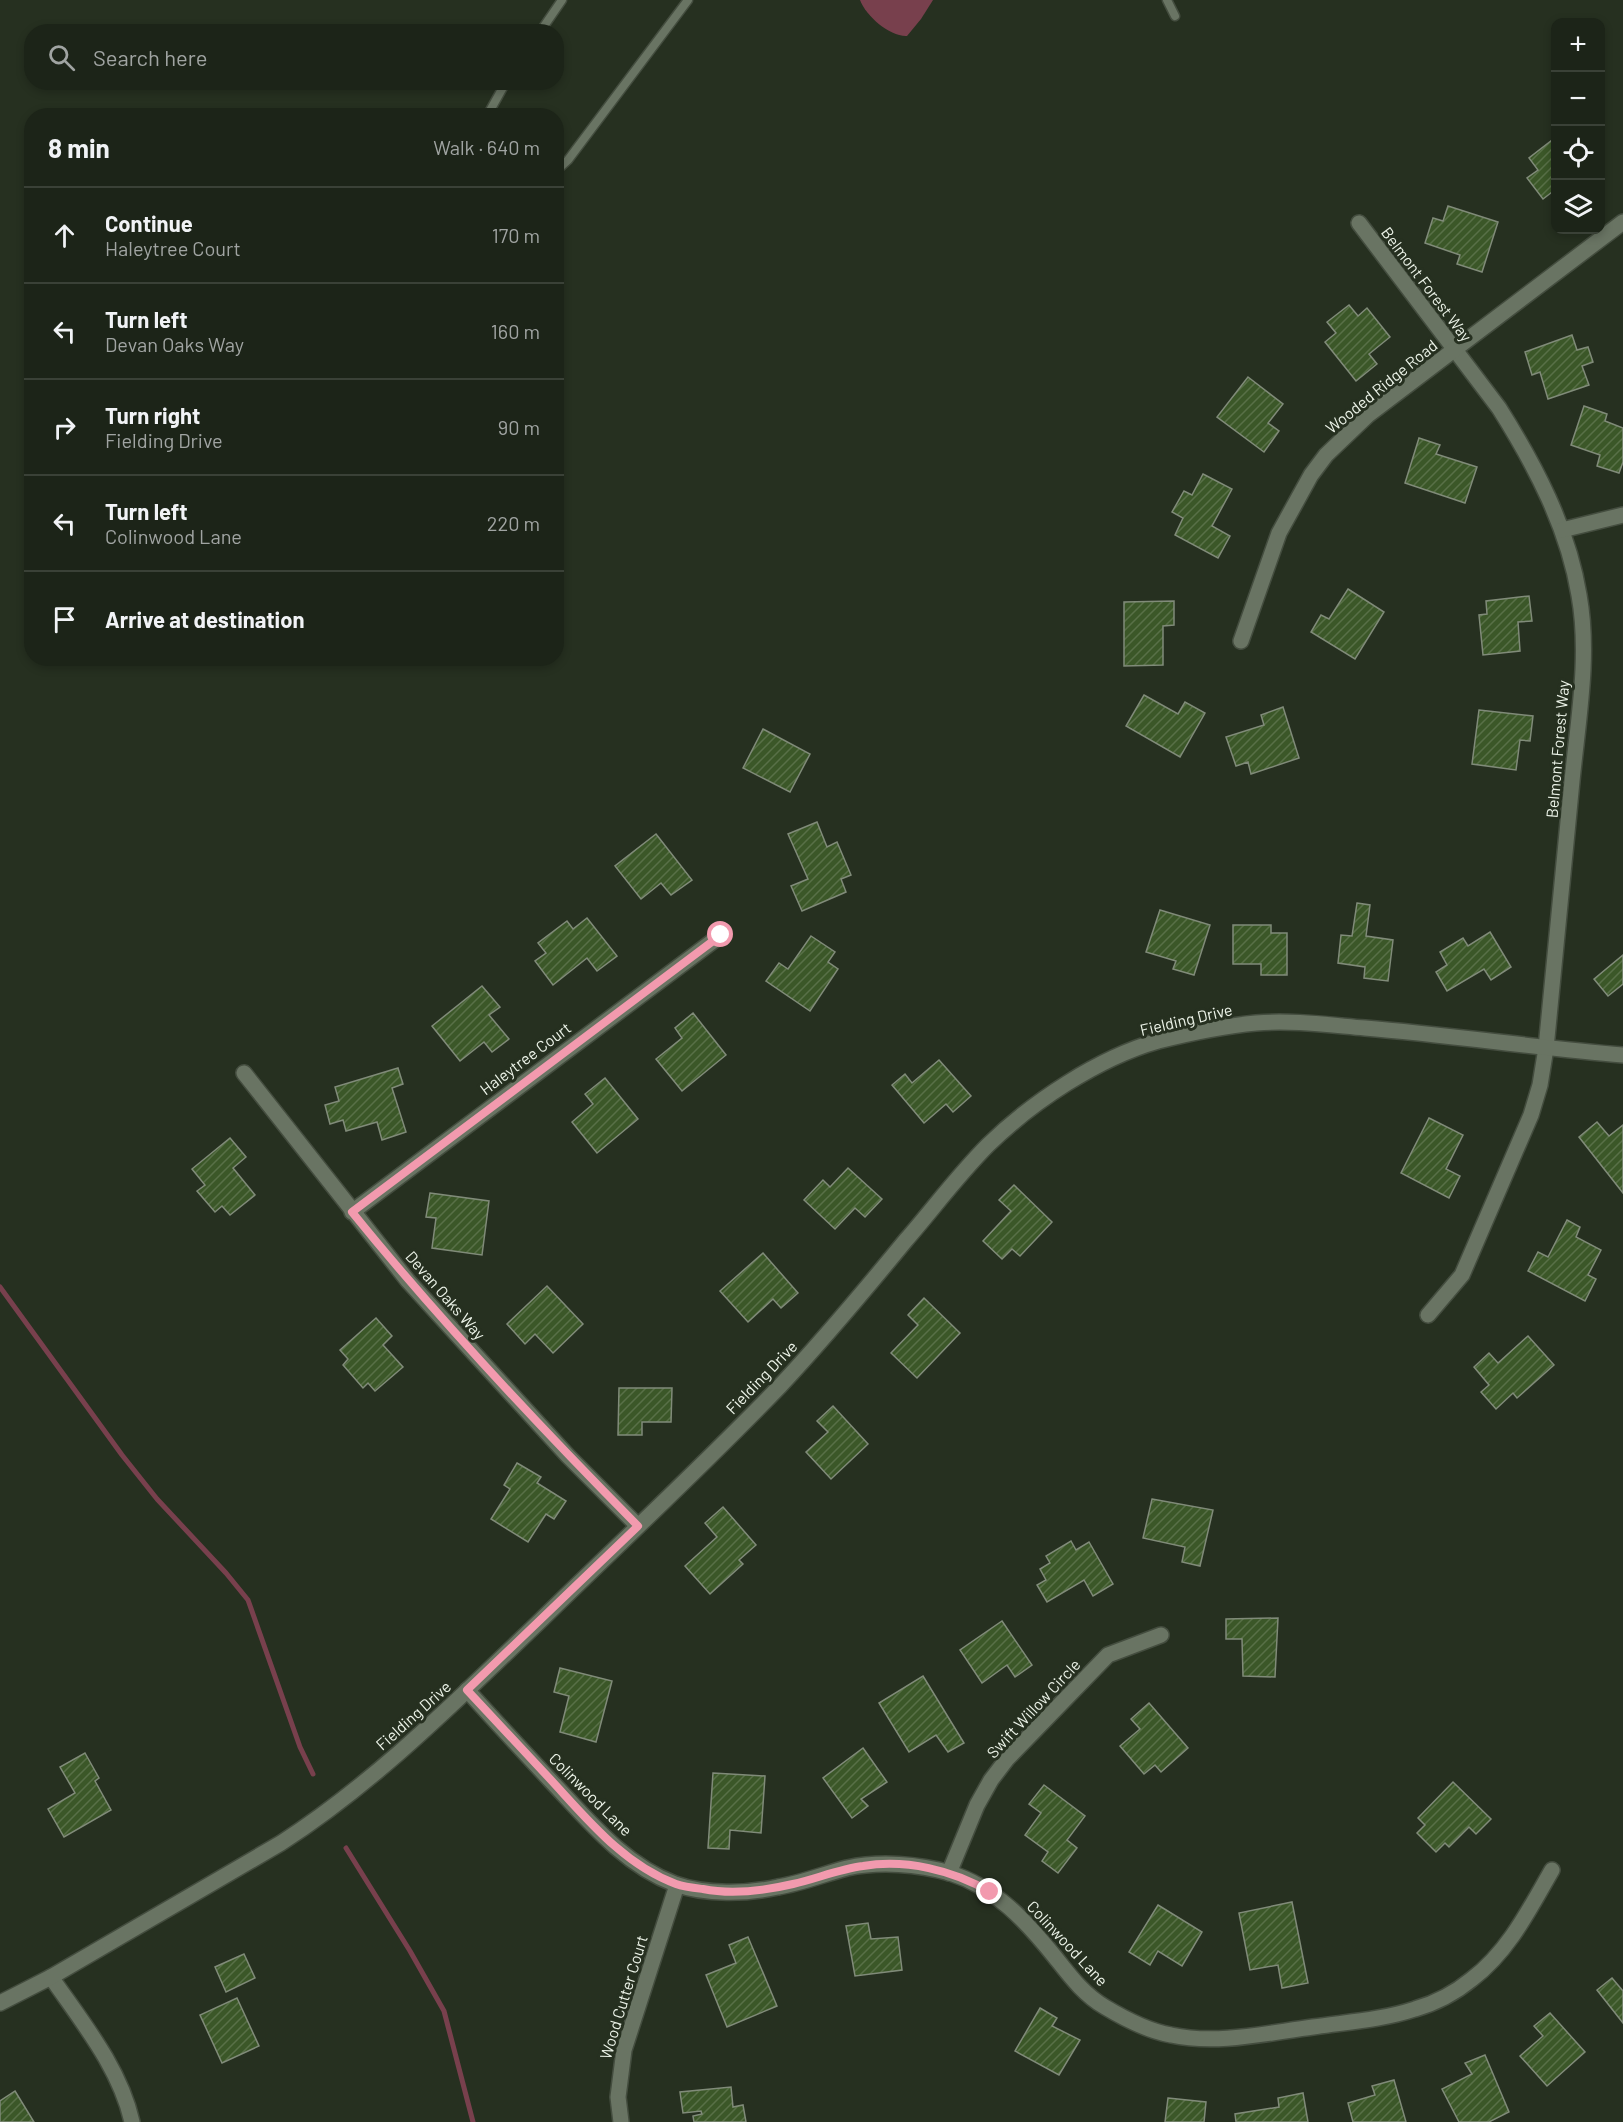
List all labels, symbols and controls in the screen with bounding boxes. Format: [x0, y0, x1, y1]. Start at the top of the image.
map controls [1551, 18, 1605, 234]
button: + [1551, 18, 1605, 72]
search box [24, 24, 564, 90]
icon: search [45, 41, 78, 74]
text: Search here [93, 44, 207, 70]
button: − [1551, 72, 1605, 126]
button: locate [1551, 126, 1605, 180]
text: 8 min [48, 132, 110, 163]
text: Walk · 640 m [433, 135, 540, 159]
button: layers [1551, 180, 1605, 234]
text: Continue [105, 210, 193, 236]
icon: ahead [48, 219, 81, 252]
text: 170 m [492, 223, 540, 247]
street label: Belmont Forest Way [1378, 223, 1477, 346]
text: Haleytree Court [105, 236, 241, 260]
text: Turn left [105, 306, 188, 332]
icon: left [48, 315, 81, 348]
text: 160 m [491, 319, 540, 343]
text: Devan Oaks Way [105, 332, 244, 356]
street label: Wooded Ridge Road [1321, 335, 1441, 437]
text: Turn right [105, 402, 200, 428]
icon: right [48, 411, 81, 444]
text: 90 m [498, 415, 540, 439]
text: Fielding Drive [105, 428, 223, 452]
text: Turn left [105, 498, 188, 524]
icon: left [48, 507, 81, 540]
text: 220 m [487, 511, 540, 535]
text: Colinwood Lane [105, 524, 242, 548]
icon: arrive [48, 603, 81, 636]
text: Arrive at destination [105, 606, 304, 632]
street label: Belmont Forest Way [1542, 679, 1573, 819]
route start [707, 921, 733, 947]
street label: Fielding Drive [1138, 999, 1234, 1039]
street label: Haleytree Court [476, 1018, 574, 1098]
street label: Devan Oaks Way [402, 1247, 490, 1344]
street label: Fielding Drive [721, 1337, 801, 1417]
street label: Swift Willow Circle [982, 1655, 1084, 1761]
street label: Fielding Drive [372, 1676, 454, 1754]
street label: Colinwood Lane [546, 1749, 636, 1839]
route end [976, 1878, 1002, 1904]
street label: Colinwood Lane [1024, 1896, 1112, 1990]
street label: Wood Cutter Court [595, 1933, 651, 2061]

